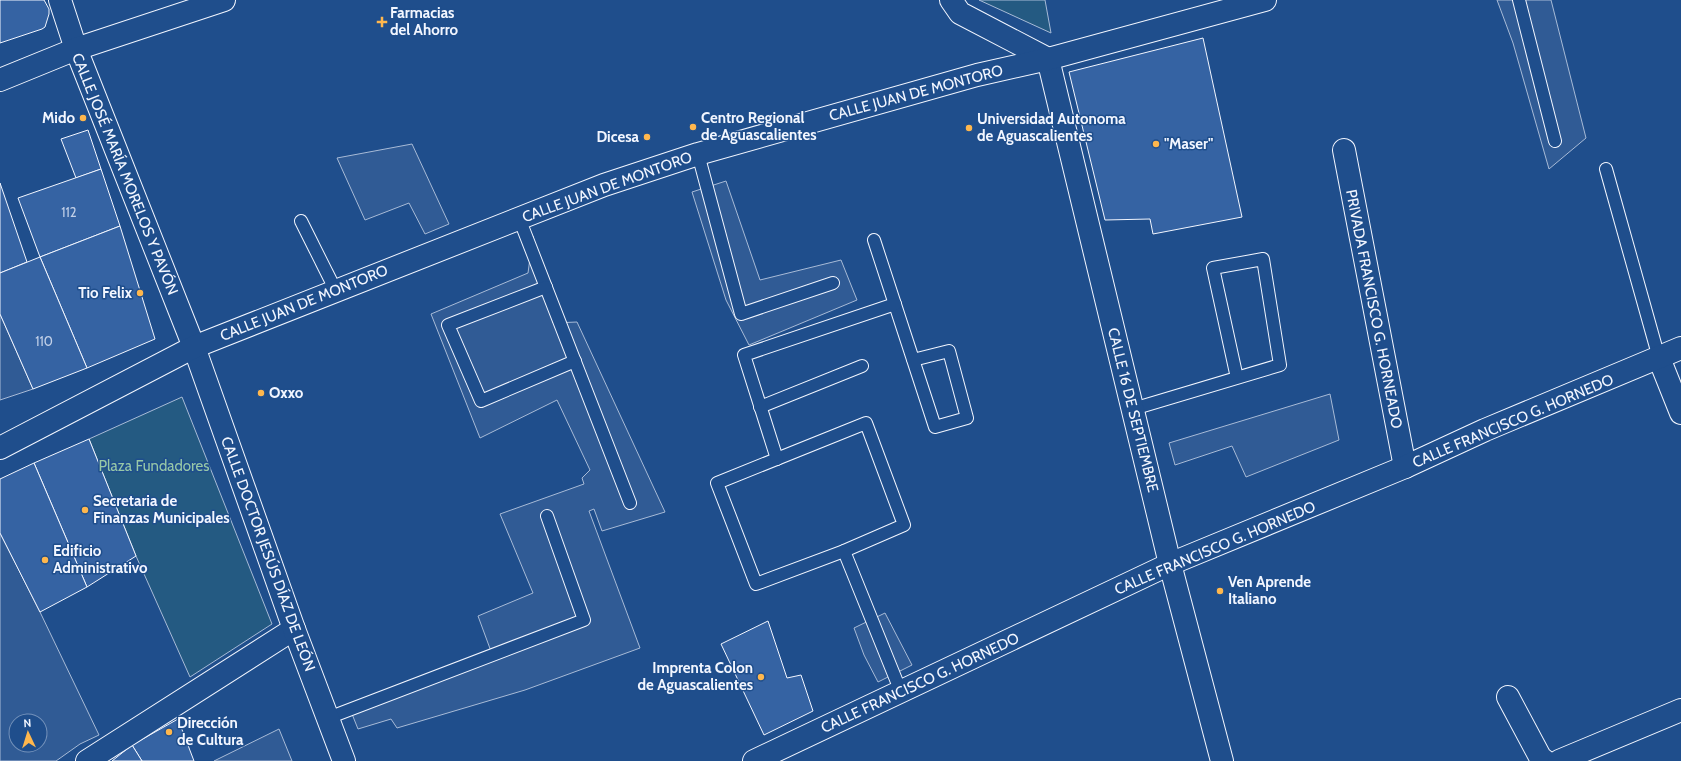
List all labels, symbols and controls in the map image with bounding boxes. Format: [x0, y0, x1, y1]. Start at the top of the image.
place label: Farmacias del Ahorro [390, 4, 459, 39]
marker: Farmacias del Ahorro [377, 17, 387, 27]
street label: CALLE JOSÉ MARÍA MORELOS Y PAVÓN [68, 50, 183, 298]
street label: CALLE JUAN DE MONTORO [827, 61, 1005, 125]
place label: Mido [42, 109, 75, 127]
place label: Centro Regional de Aguascalientes [701, 109, 817, 144]
place label: Universidad Autonoma de Aguascalientes [977, 110, 1126, 145]
marker: Mido [78, 113, 88, 123]
marker: Centro Regional de Aguascalientes [688, 122, 698, 132]
marker: Universidad Autonoma de Aguascalientes [964, 123, 974, 133]
place label: Dicesa [596, 128, 640, 146]
marker: Dicesa [642, 132, 652, 142]
place label: "Maser" [1164, 135, 1213, 153]
marker: "Maser" [1151, 139, 1161, 149]
street label: CALLE JUAN DE MONTORO [520, 148, 694, 226]
street label: PRIVADA FRANCISCO G. HORNEADO [1342, 188, 1406, 430]
house number: 112 [61, 204, 77, 220]
street label: CALLE JUAN DE MONTORO [217, 261, 391, 345]
place label: Tio Felix [78, 284, 133, 302]
marker: Tio Felix [135, 288, 145, 298]
street label: CALLE 16 DE SEPTIEMBRE [1104, 326, 1162, 494]
house number: 110 [35, 333, 53, 349]
street label: CALLE FRANCISCO G. HORNEDO [1410, 370, 1616, 472]
place label: Oxxo [269, 384, 304, 402]
marker: Oxxo [256, 388, 266, 398]
street label: CALLE DOCTOR JESÚS DÍAZ DE LEÓN [217, 434, 320, 674]
park label: Plaza Fundadores [99, 457, 209, 475]
place label: Secretaria de Finanzas Municipales [93, 492, 230, 527]
street label: CALLE FRANCISCO G. HORNEDO [1112, 497, 1318, 599]
marker: Secretaria de Finanzas Municipales [80, 505, 90, 515]
place label: Edificio Administrativo [53, 542, 148, 577]
marker: Edificio Administrativo [40, 555, 50, 565]
place label: Ven Aprende Italiano [1228, 573, 1311, 608]
marker: Ven Aprende Italiano [1215, 586, 1225, 596]
street label: CALLE FRANCISCO G. HORNEDO [818, 629, 1022, 737]
place label: Imprenta Colon de Aguascalientes [638, 659, 753, 694]
marker: Imprenta Colon de Aguascalientes [756, 672, 766, 682]
north arrow [8, 713, 48, 753]
place label: Dirección de Cultura [177, 714, 244, 749]
text: N [23, 716, 32, 730]
marker: Dirección de Cultura [164, 727, 174, 737]

